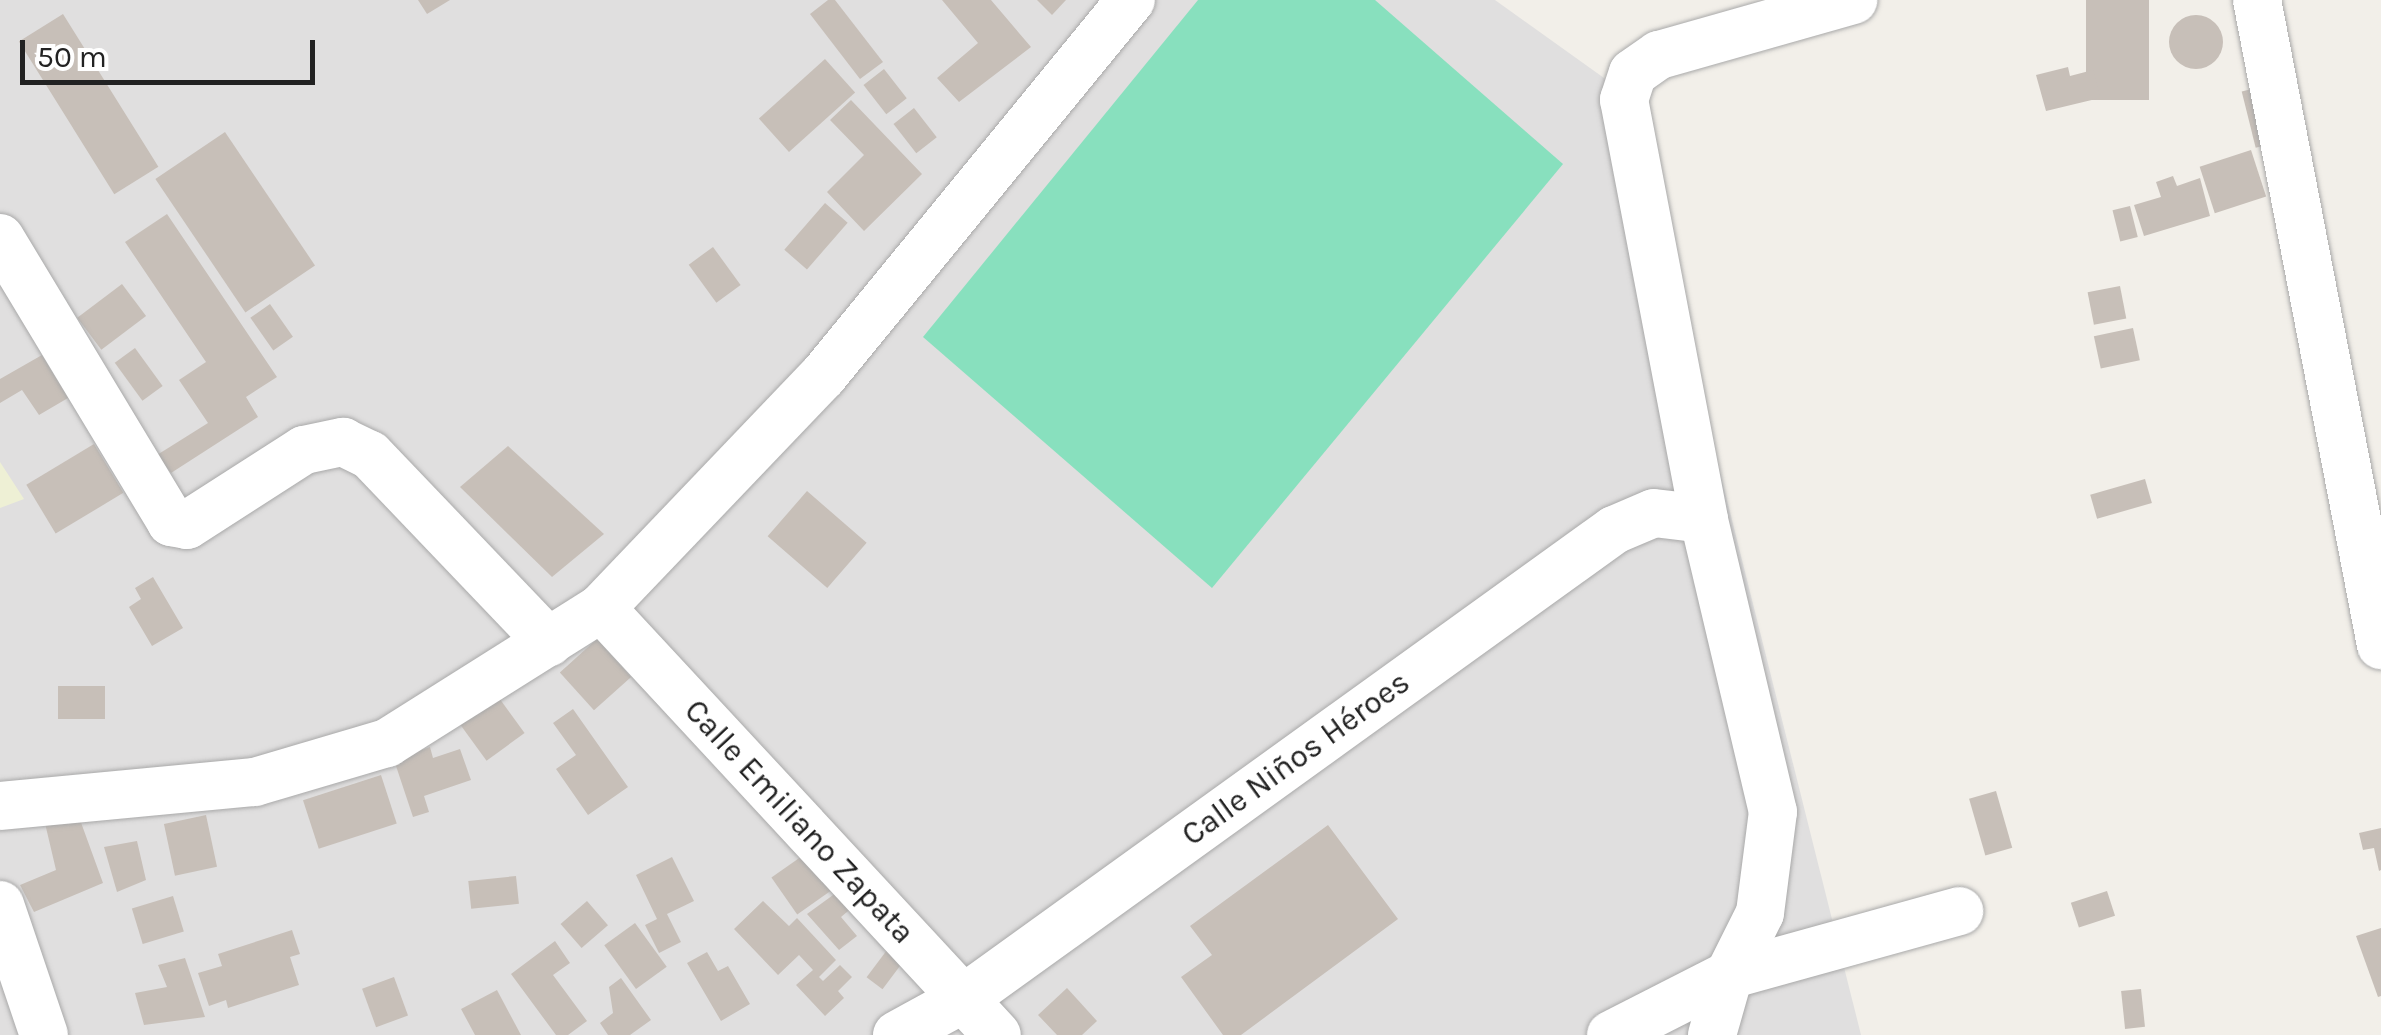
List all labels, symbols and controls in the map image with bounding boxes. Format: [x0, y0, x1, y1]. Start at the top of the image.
scale bar [25, 20, 320, 82]
text: 50 m [37, 39, 107, 75]
street label: Calle Niños Héroes [1175, 664, 1417, 854]
street label: Calle Emiliano Zapata [676, 692, 922, 952]

